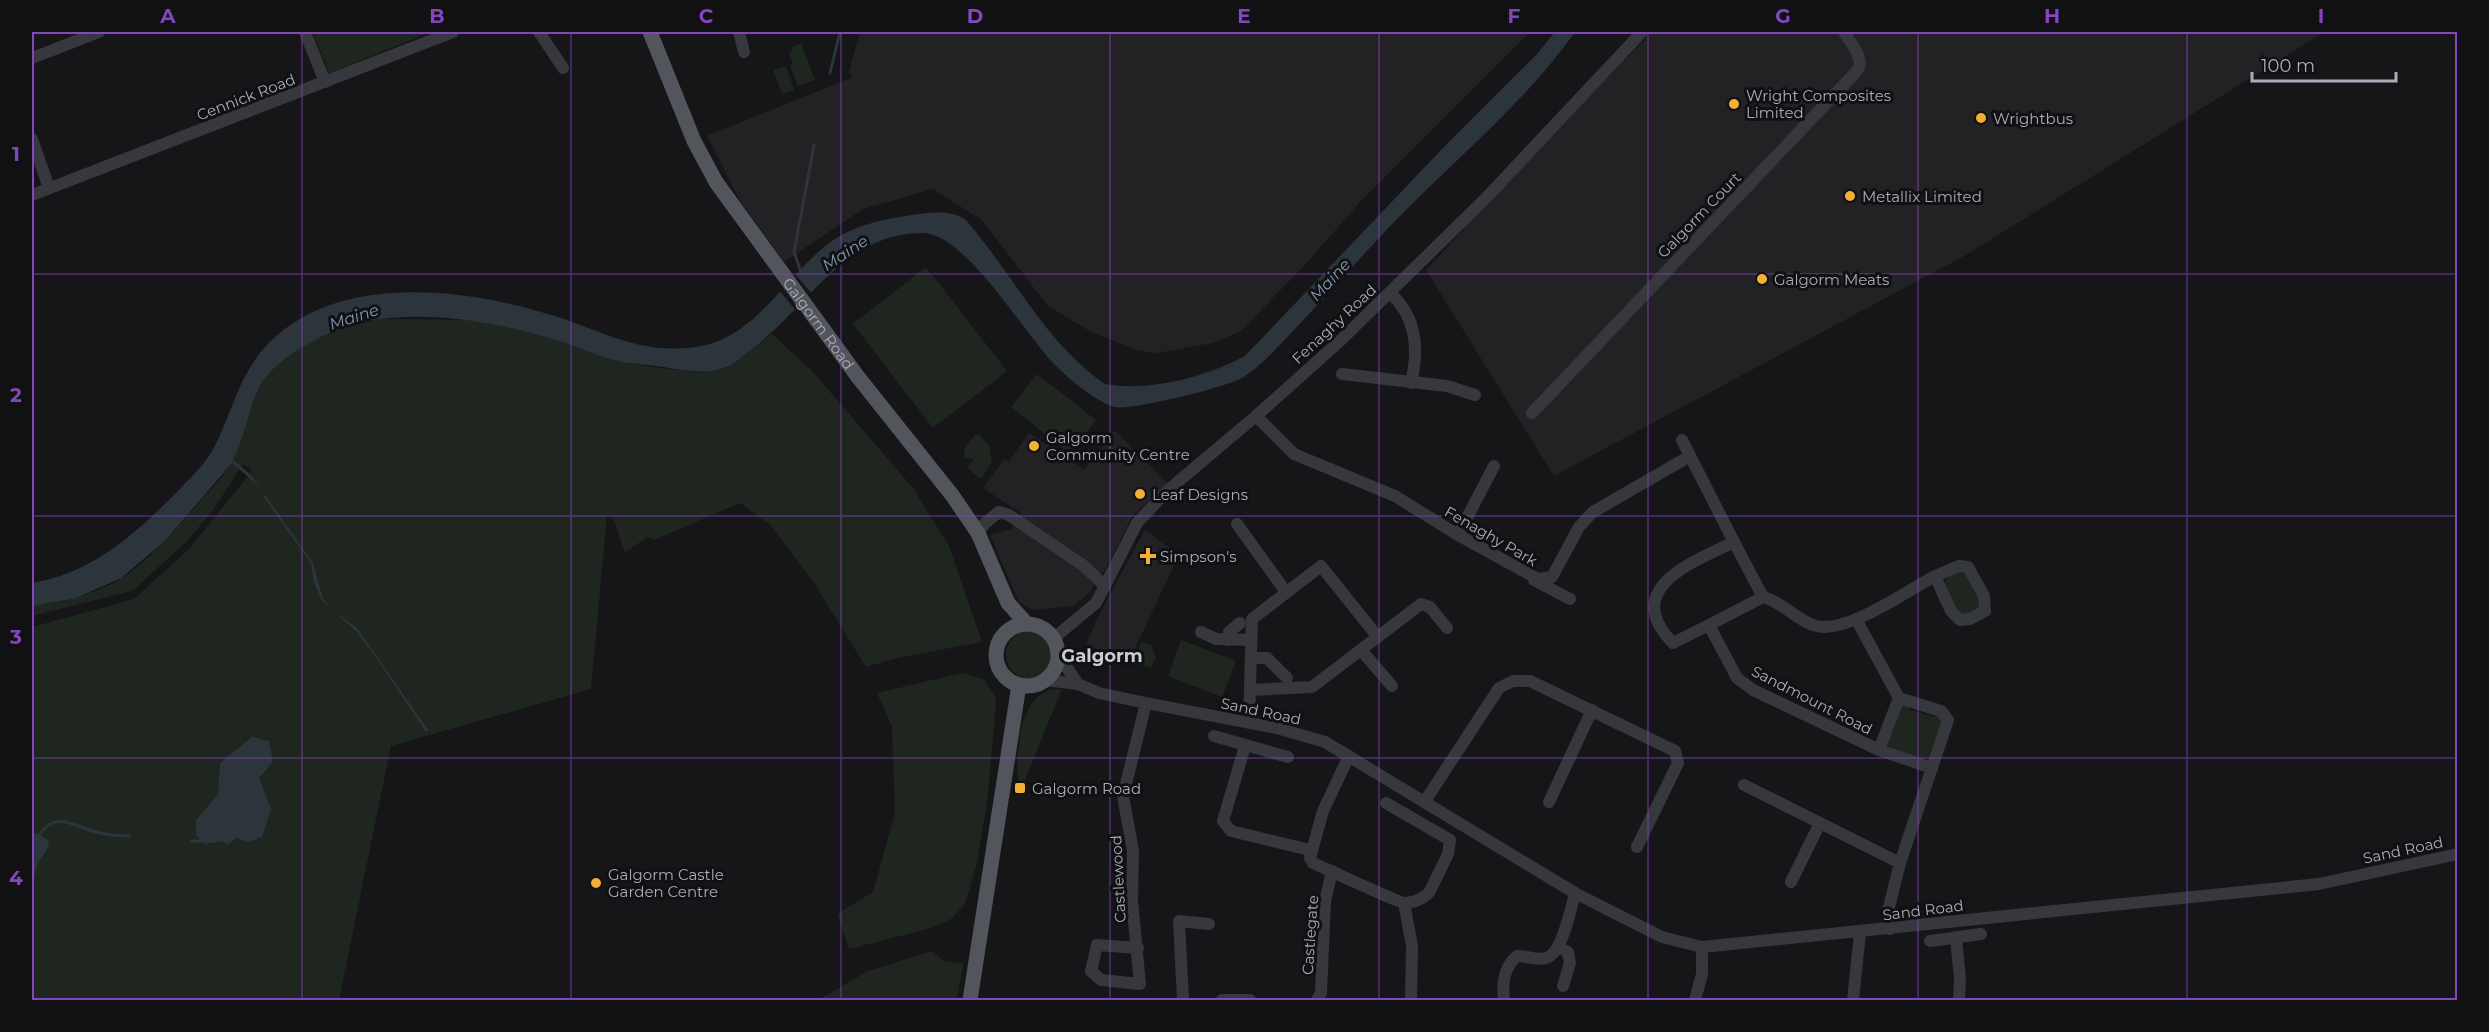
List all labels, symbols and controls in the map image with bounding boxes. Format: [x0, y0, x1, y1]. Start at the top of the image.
text: A [159, 4, 176, 28]
text: B [429, 4, 445, 28]
text: C [699, 4, 714, 28]
text: D [967, 4, 983, 28]
text: E [1237, 4, 1251, 28]
text: F [1508, 4, 1521, 28]
text: G [1775, 4, 1791, 28]
text: H [2044, 4, 2060, 28]
text: I [2318, 4, 2324, 28]
scale bar [2252, 45, 2396, 83]
text: 100 m [2261, 55, 2315, 77]
street label: Cennick Road [194, 69, 298, 125]
place label: Wright Composites Limited [1746, 86, 1891, 122]
marker: Wright Composites Limited [1727, 97, 1741, 111]
place label: Wrightbus [1993, 109, 2073, 128]
marker: Wrightbus [1974, 111, 1988, 125]
text: 1 [12, 142, 20, 166]
street label: Galgorm Court [1653, 168, 1745, 262]
place label: Metallix Limited [1862, 187, 1982, 206]
marker: Metallix Limited [1843, 189, 1857, 203]
water label: Maine [818, 231, 872, 275]
water label: Maine [1306, 255, 1354, 305]
place label: Galgorm Meats [1774, 270, 1889, 289]
marker: Galgorm Meats [1755, 272, 1769, 286]
street label: Galgorm Road [779, 274, 859, 373]
street label: Fenaghy Road [1288, 280, 1380, 368]
water label: Maine [327, 300, 381, 334]
text: 2 [10, 383, 22, 407]
place label: Galgorm Community Centre [1046, 428, 1190, 464]
marker: Galgorm Community Centre [1027, 439, 1041, 453]
place label: Leaf Designs [1152, 485, 1248, 504]
marker: Leaf Designs [1133, 487, 1147, 501]
street label: Fenaghy Park [1441, 502, 1541, 570]
place label: Simpson's [1160, 547, 1237, 566]
marker: Simpson's [1141, 549, 1155, 563]
text: 3 [9, 625, 22, 649]
district label: Galgorm [1061, 645, 1143, 667]
street label: Sandmount Road [1748, 661, 1876, 739]
street label: Sand Road [1219, 693, 1303, 729]
place label: Galgorm Road [1032, 779, 1141, 798]
marker: Galgorm Road [1013, 781, 1027, 795]
street label: Sand Road [2361, 832, 2445, 868]
street label: Castlewood [1106, 835, 1130, 923]
place label: Galgorm Castle Garden Centre [608, 865, 724, 901]
text: 4 [9, 866, 23, 890]
marker: Galgorm Castle Garden Centre [589, 876, 603, 890]
street label: Castlegate [1298, 894, 1322, 976]
street label: Sand Road [1881, 896, 1965, 924]

